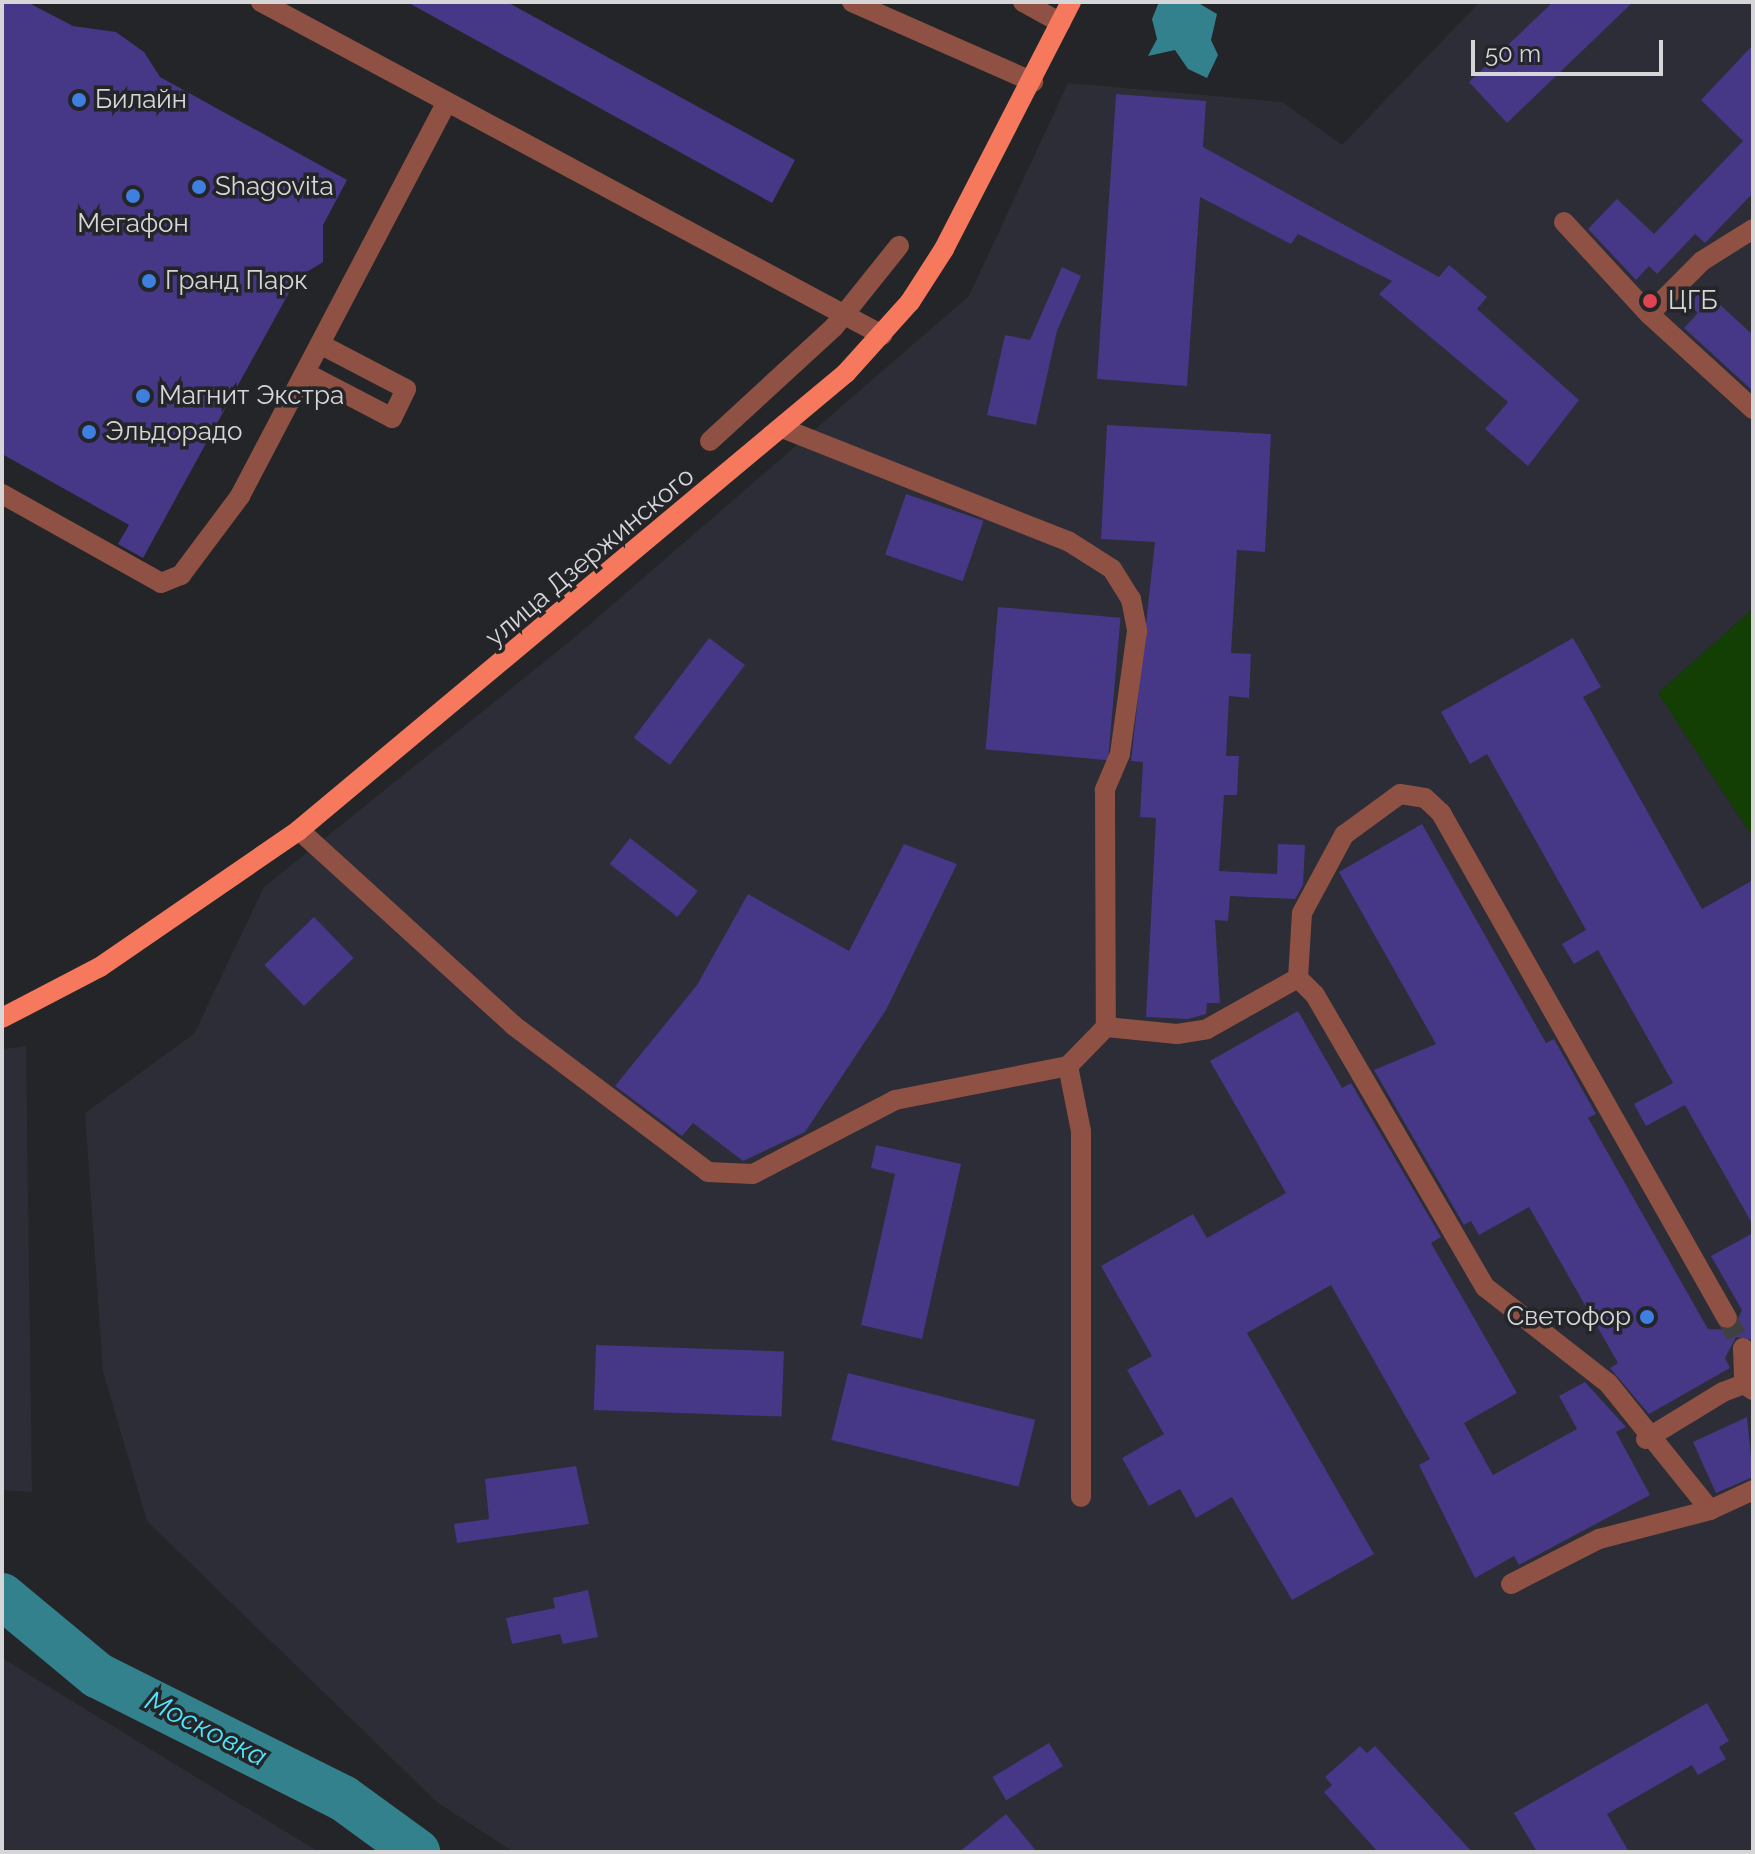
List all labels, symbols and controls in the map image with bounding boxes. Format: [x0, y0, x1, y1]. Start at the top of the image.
scale bar [1475, 24, 1667, 74]
text: 50 m [1485, 39, 1541, 68]
place label: Билайн [95, 84, 187, 116]
marker: Билайн [70, 91, 88, 109]
place label: Shagovita [215, 171, 334, 203]
marker: Shagovita [190, 178, 208, 196]
marker: Мегафон [124, 187, 142, 205]
place label: Мегафон [77, 208, 189, 240]
place label: Гранд Парк [165, 265, 308, 297]
marker: Гранд Парк [140, 272, 158, 290]
place label: ЦГБ [1668, 285, 1717, 317]
marker: ЦГБ [1639, 290, 1661, 312]
place label: Магнит Экстра [159, 380, 344, 412]
marker: Магнит Экстра [134, 387, 152, 405]
place label: Эльдорадо [105, 416, 242, 448]
marker: Эльдорадо [80, 423, 98, 441]
street label: улица Дзержинского [479, 461, 701, 653]
place label: Светофор [1506, 1301, 1631, 1333]
marker: Светофор [1638, 1308, 1656, 1326]
water label: Московка [140, 1684, 272, 1774]

